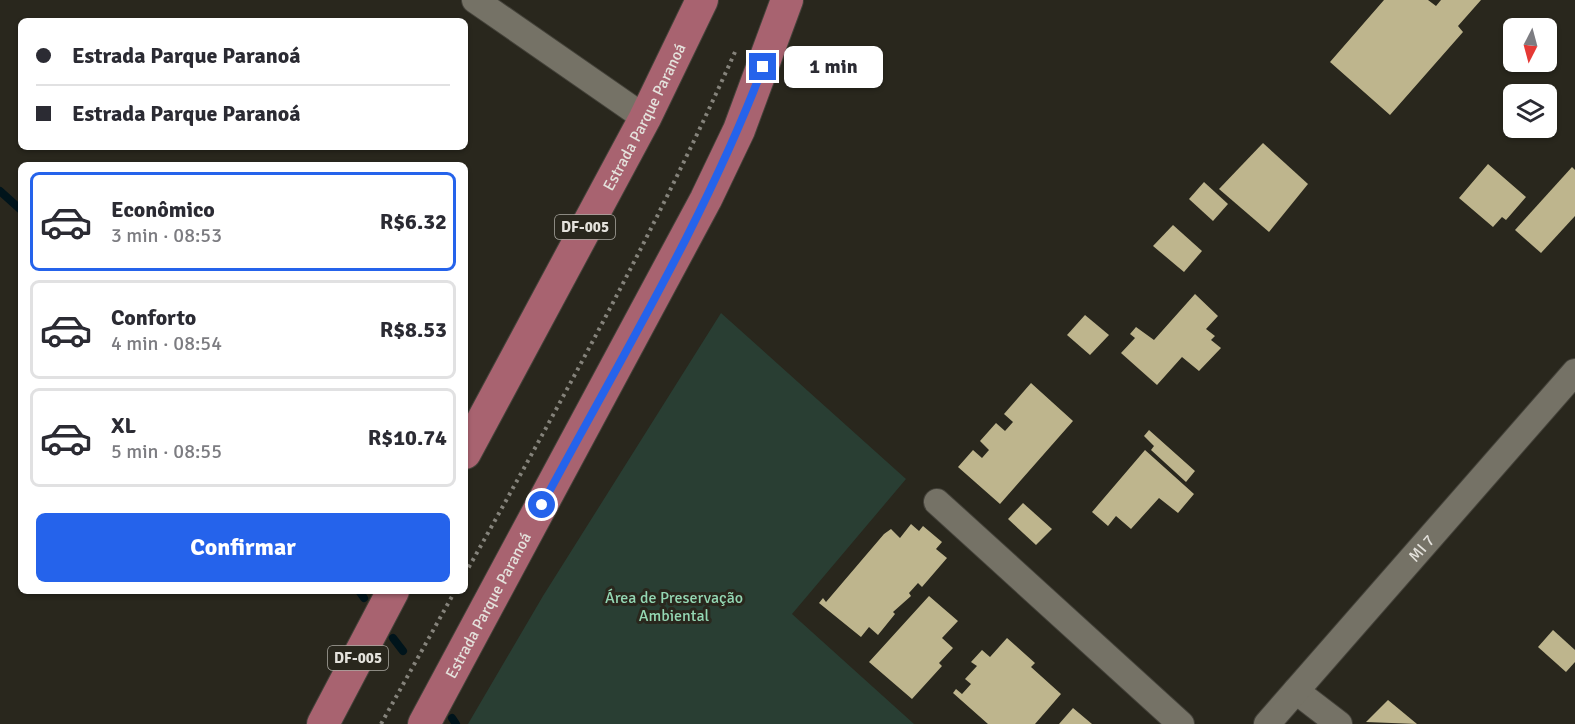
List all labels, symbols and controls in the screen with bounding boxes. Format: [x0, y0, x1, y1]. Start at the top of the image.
north arrow [1503, 18, 1557, 72]
map controls [1503, 18, 1557, 138]
street label: Estrada Parque Paranoá [599, 40, 691, 194]
text: Estrada Parque Paranoá [72, 42, 301, 69]
callout: 1 min [784, 46, 883, 88]
route end [749, 53, 776, 80]
text: 1 min [809, 54, 858, 79]
button: layers [1503, 84, 1557, 138]
text: Estrada Parque Paranoá [72, 100, 301, 127]
icon: car [39, 195, 93, 249]
text: Econômico [111, 196, 215, 223]
text: R$6.32 [380, 208, 447, 235]
road number: DF-005 [555, 215, 615, 239]
text: 3 min · 08:53 [111, 223, 222, 248]
icon: car [39, 303, 93, 357]
text: Conforto [111, 304, 196, 331]
text: R$8.53 [380, 316, 447, 343]
text: 4 min · 08:54 [111, 331, 222, 356]
icon: car [39, 411, 93, 465]
text: XL [111, 412, 136, 439]
text: R$10.74 [368, 424, 447, 451]
text: 5 min · 08:55 [111, 439, 222, 464]
route start [528, 491, 555, 518]
button: Confirmar [36, 513, 450, 582]
street label: Estrada Parque Paranoá [441, 529, 536, 682]
street label: MI 7 [1405, 531, 1439, 566]
park label: Área de Preservação Ambiental [605, 588, 743, 626]
road number: DF-005 [328, 646, 388, 670]

